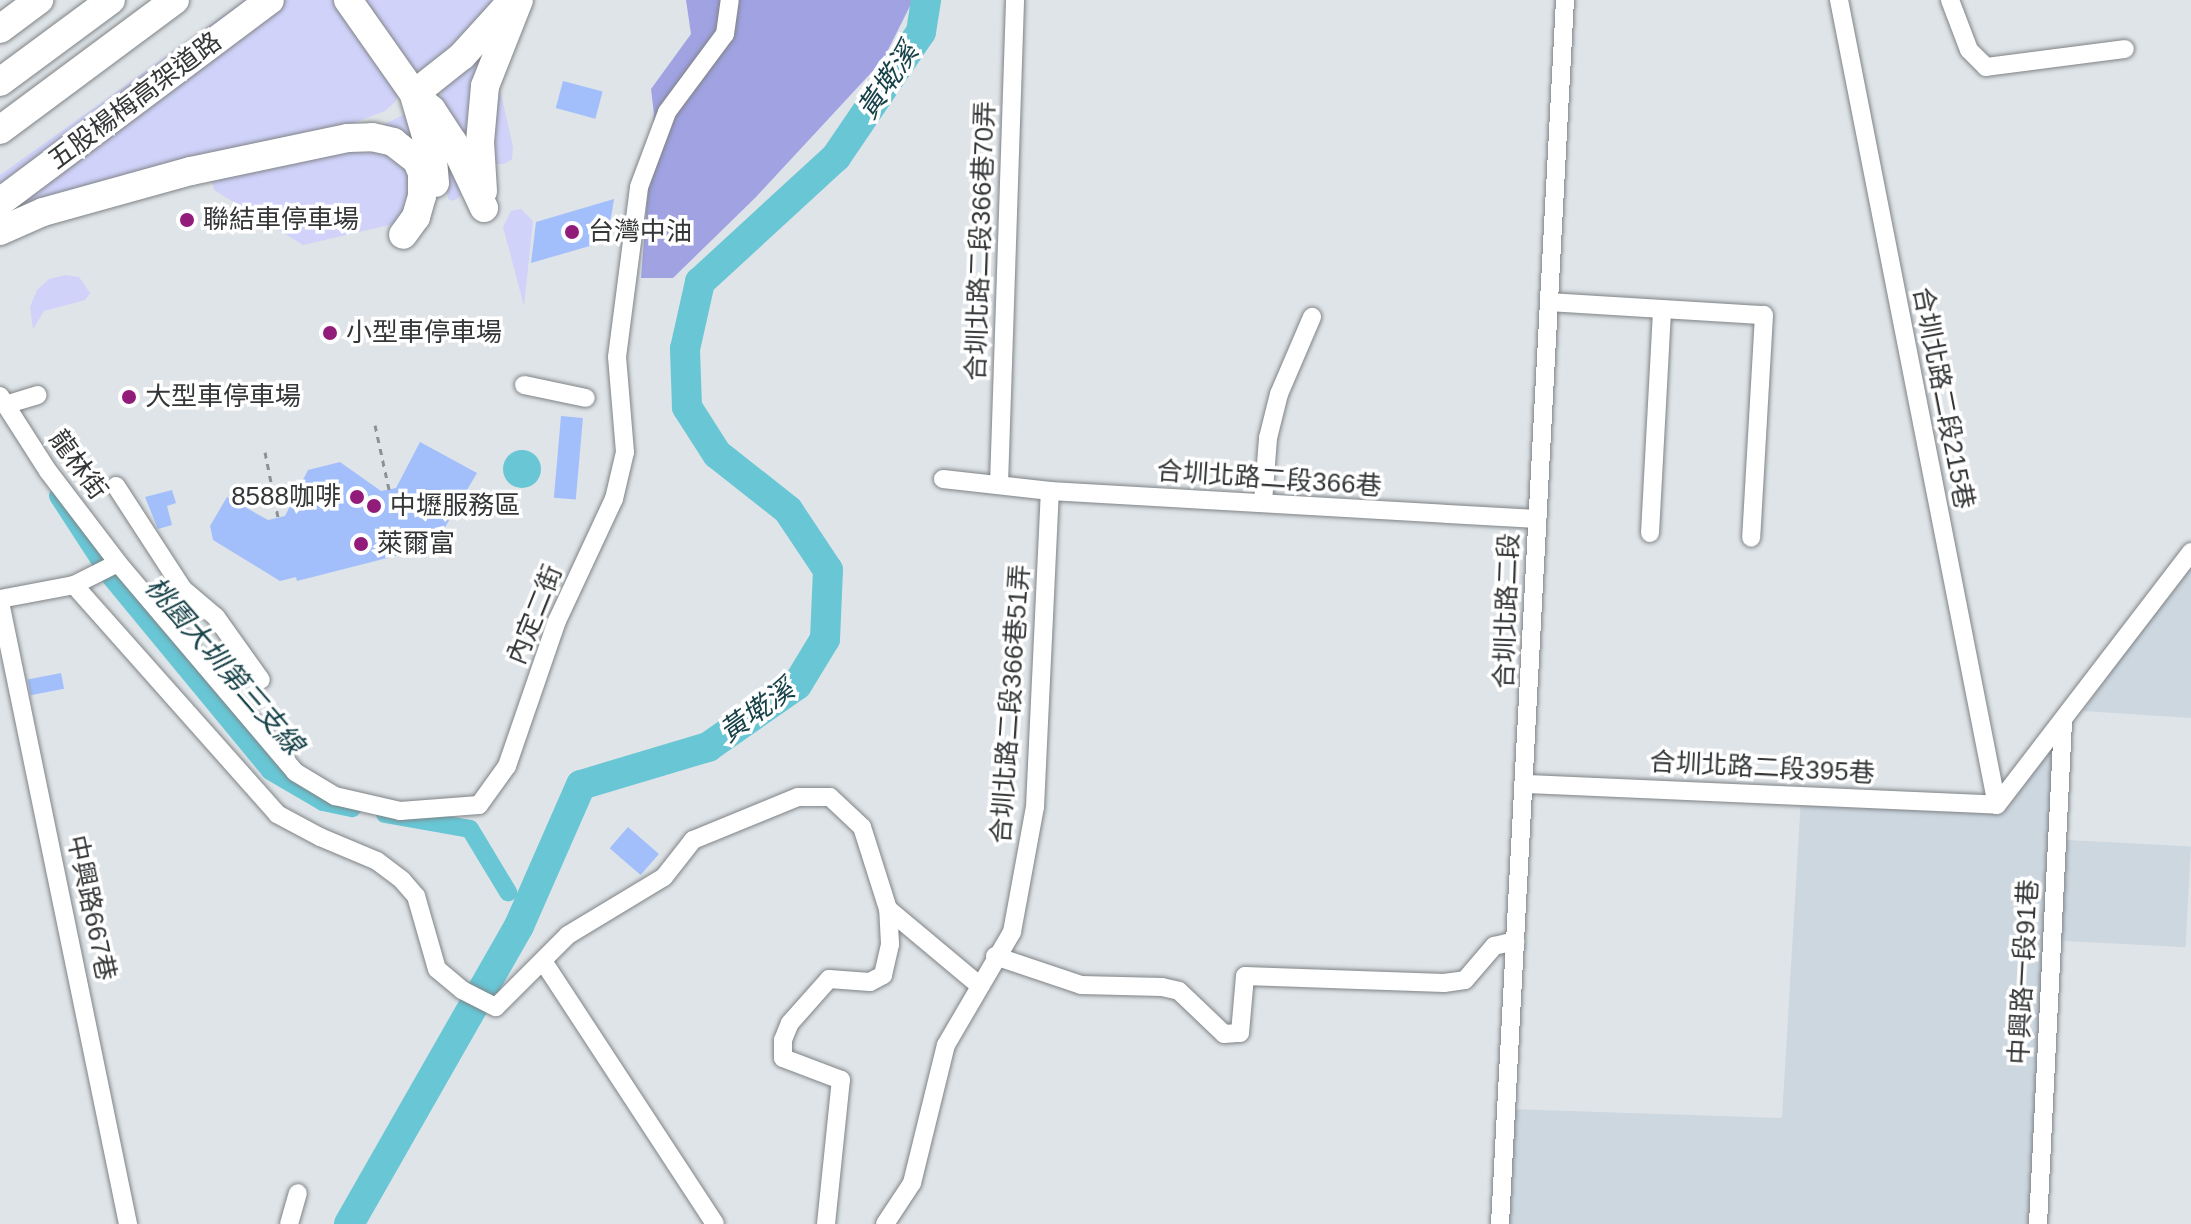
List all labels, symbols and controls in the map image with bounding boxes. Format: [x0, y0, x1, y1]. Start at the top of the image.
street label: 五股楊梅高架道路 [43, 26, 227, 176]
water label: 黃墘溪 [851, 37, 925, 125]
street label: 合圳北路二段366巷70弄 [961, 100, 1001, 382]
place label: 聯結車停車場 [203, 204, 359, 236]
marker: 聯結車停車場 [178, 211, 196, 229]
place label: 台灣中油 [588, 216, 692, 248]
marker: 台灣中油 [563, 223, 581, 241]
street label: 合圳北路二段215巷 [1906, 284, 1980, 512]
place label: 小型車停車場 [346, 317, 502, 349]
marker: 小型車停車場 [321, 324, 339, 342]
place label: 大型車停車場 [145, 381, 301, 413]
marker: 大型車停車場 [120, 388, 138, 406]
street label: 龍林街 [42, 424, 114, 506]
street label: 合圳北路二段366巷 [1155, 456, 1383, 502]
place label: 8588咖啡 [231, 481, 341, 513]
marker: 8588咖啡 [348, 488, 366, 506]
place label: 中壢服務區 [390, 490, 520, 522]
marker: 中壢服務區 [365, 497, 383, 515]
place label: 萊爾富 [377, 528, 455, 560]
street label: 合圳北路二段 [1489, 533, 1525, 689]
marker: 萊爾富 [352, 535, 370, 553]
street label: 內定二街 [501, 561, 569, 669]
street label: 合圳北路二段366巷51弄 [986, 563, 1036, 845]
water label: 桃園大圳第三支線 [138, 570, 310, 762]
water label: 黃墘溪 [713, 673, 801, 749]
street label: 合圳北路二段395巷 [1649, 747, 1875, 789]
street label: 中興路667巷 [60, 833, 122, 983]
street label: 中興路一段91巷 [2004, 879, 2044, 1065]

